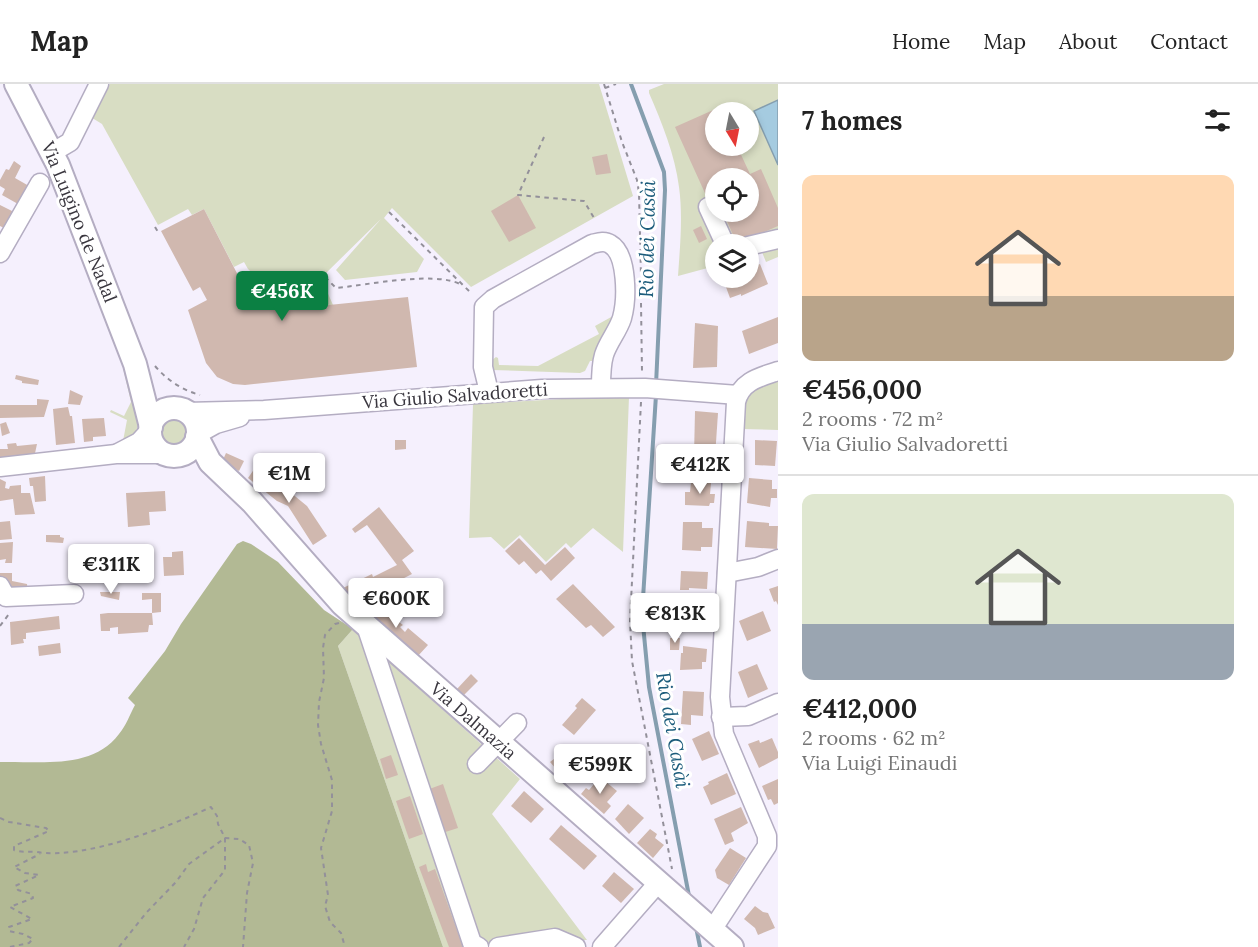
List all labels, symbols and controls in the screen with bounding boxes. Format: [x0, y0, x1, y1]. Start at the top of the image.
text: Map [30, 23, 89, 59]
text: Home [892, 28, 950, 55]
text: Map [983, 28, 1026, 55]
text: About [1059, 28, 1117, 55]
text: Contact [1150, 28, 1228, 55]
north arrow [705, 102, 759, 156]
map controls [705, 102, 759, 288]
text: 7 homes [802, 104, 902, 137]
icon: filters [1201, 104, 1234, 137]
street label: Via Luigino de Nadal [36, 137, 122, 306]
button: locate [705, 168, 759, 222]
water label: Rio dei Casài [633, 179, 660, 298]
icon: home [964, 214, 1072, 322]
button: layers [705, 234, 759, 288]
pin: €456K [240, 271, 324, 322]
text: €456K [250, 278, 314, 303]
text: €456,000 [802, 373, 922, 406]
street label: Via Giulio Salvadoretti [361, 378, 548, 414]
text: 2 rooms · 72 m² [802, 406, 943, 431]
text: Via Giulio Salvadoretti [802, 431, 1008, 456]
pin: €412K [658, 444, 742, 495]
text: €412K [670, 451, 730, 476]
pin: €1M [260, 453, 318, 504]
text: €1M [267, 460, 311, 485]
icon: home [964, 533, 1072, 641]
pin: €311K [69, 544, 153, 595]
text: €311K [82, 551, 140, 576]
pin: €600K [354, 578, 438, 629]
text: €600K [362, 585, 430, 610]
pin: €813K [633, 593, 717, 644]
text: €813K [644, 600, 706, 625]
water label: Rio dei Casài [651, 670, 696, 791]
street label: Via Dalmazia [425, 676, 521, 764]
text: €412,000 [802, 692, 917, 725]
text: 2 rooms · 62 m² [802, 725, 946, 750]
pin: €599K [558, 744, 642, 795]
text: Via Luigi Einaudi [802, 750, 957, 775]
text: €599K [568, 751, 632, 776]

